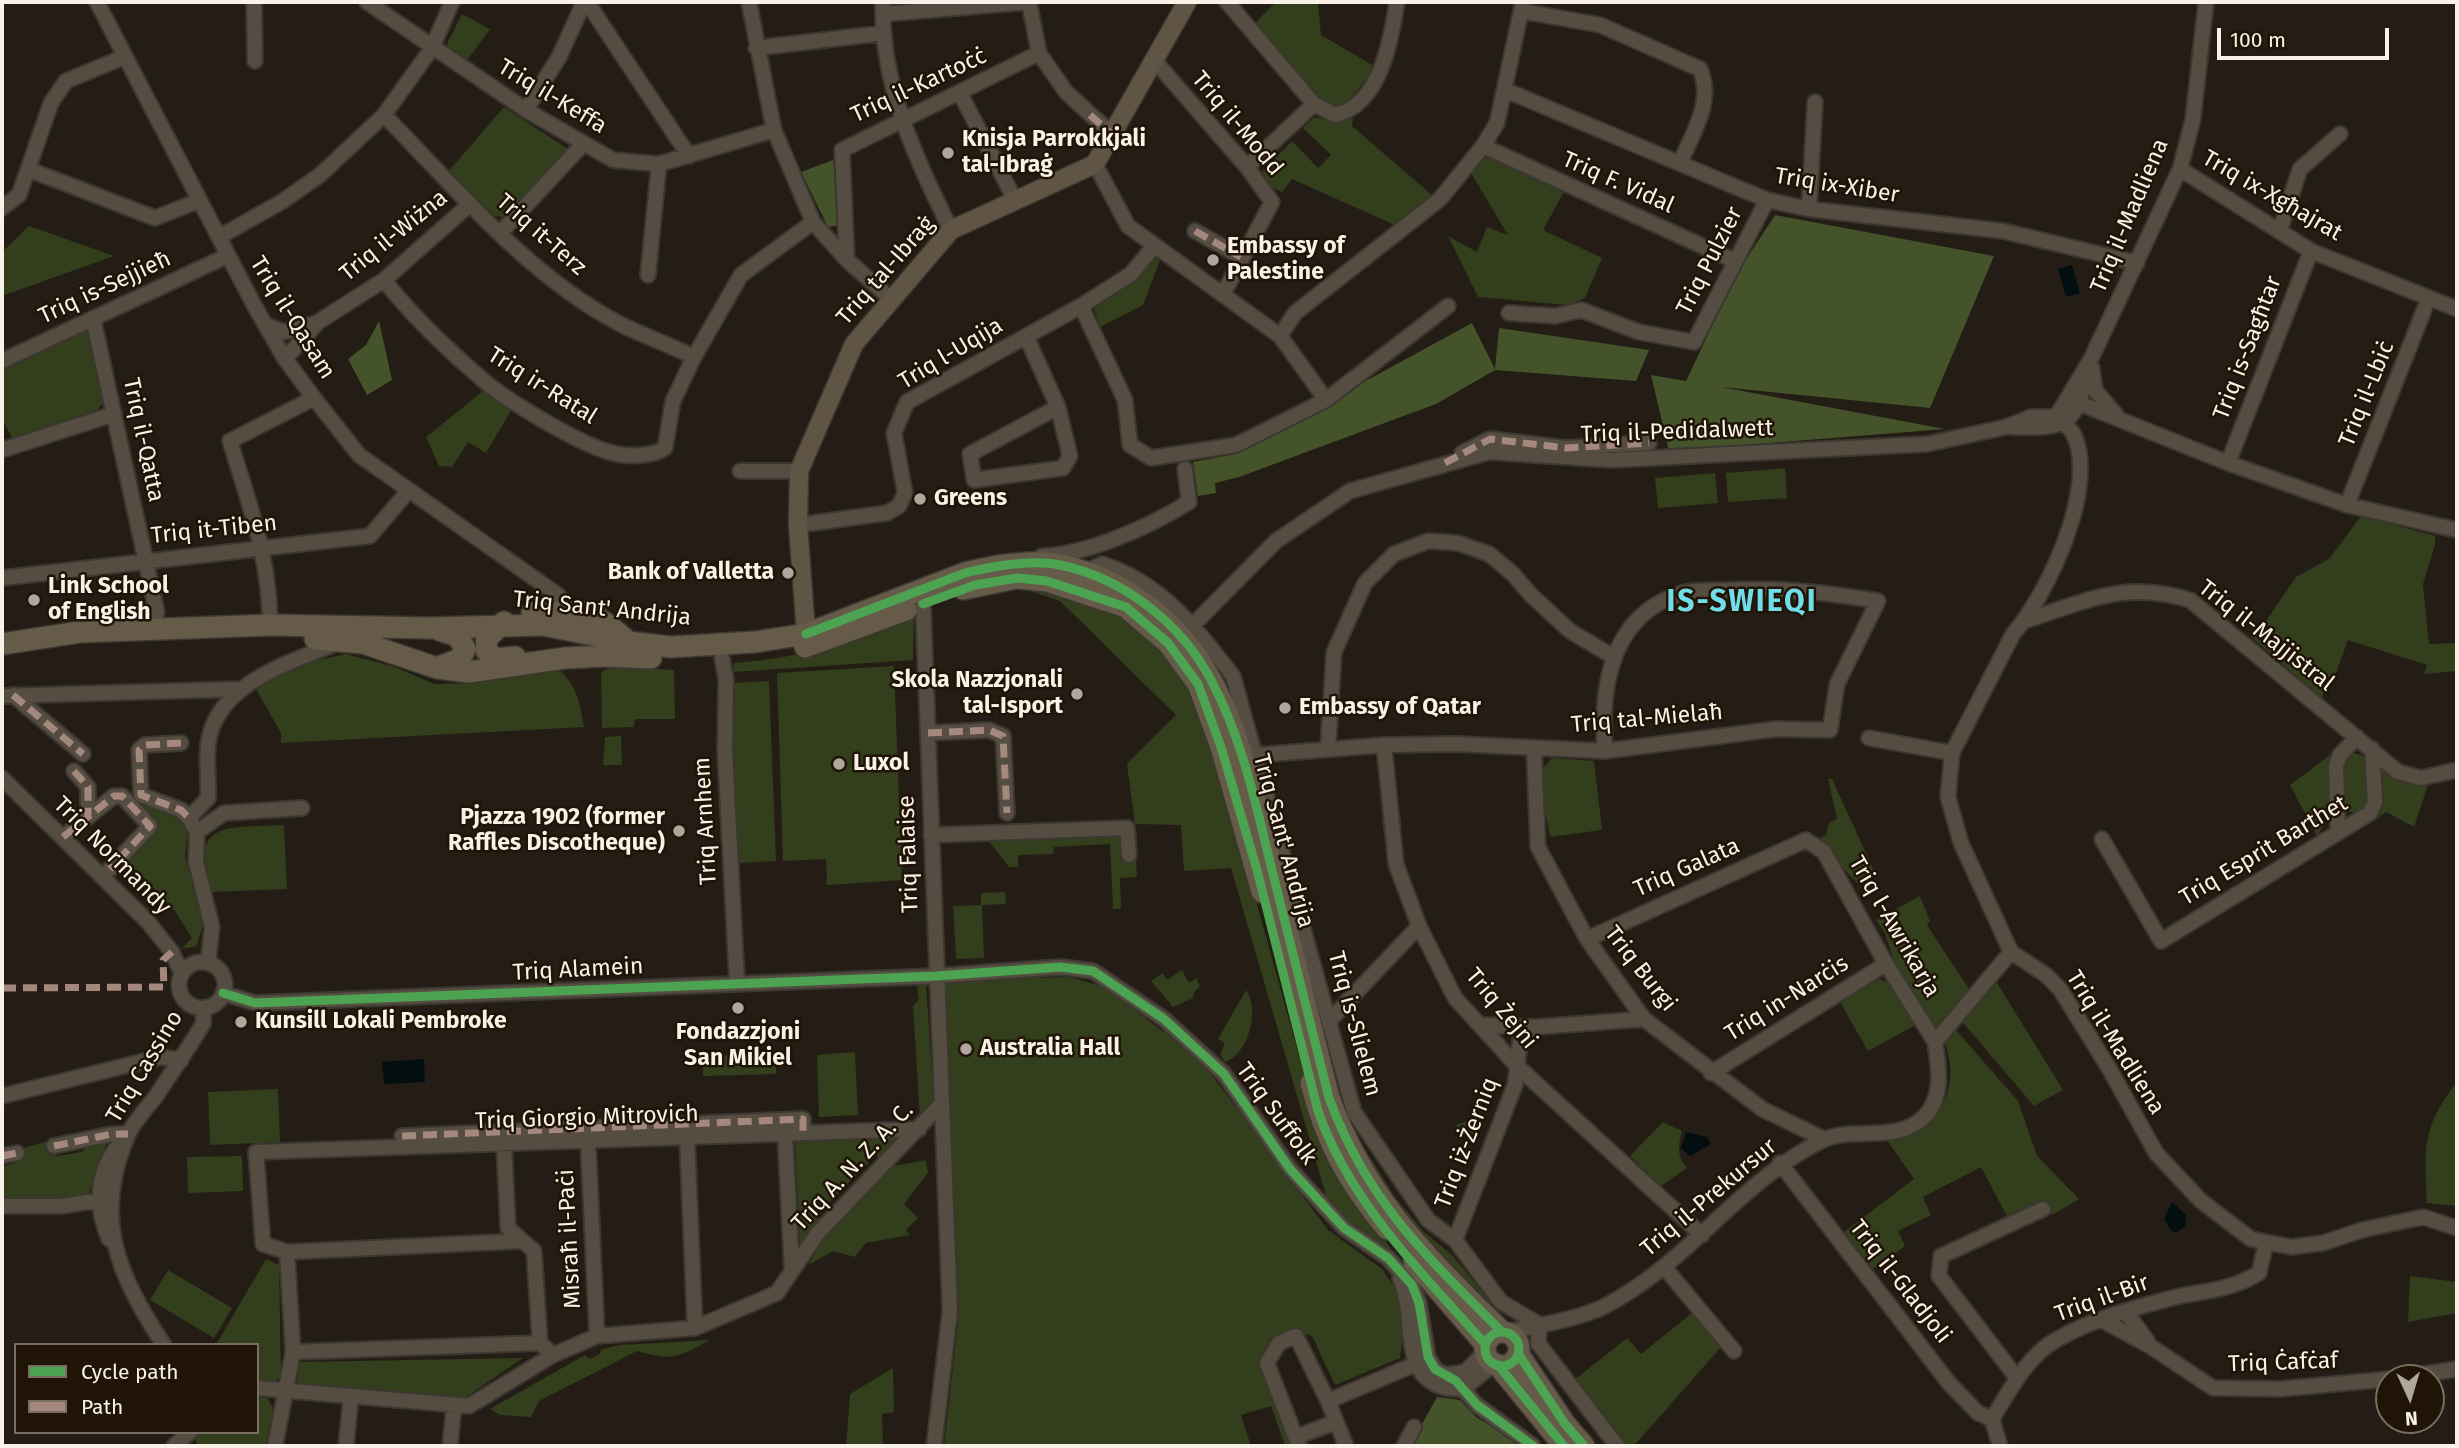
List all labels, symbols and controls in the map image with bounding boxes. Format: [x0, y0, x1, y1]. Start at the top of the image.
scale bar [2221, 14, 2392, 58]
text: 100 m [2230, 27, 2286, 53]
street label: Triq il-Kartoċċ [847, 43, 991, 129]
street label: Triq il-Keffa [493, 54, 611, 140]
street label: Triq il-Modd [1185, 66, 1289, 182]
place label: Knisja Parrokkjali tal-Ibraġ [962, 126, 1146, 180]
street label: Triq il-Madliena [2085, 135, 2175, 297]
marker: Knisja Parrokkjali tal-Ibraġ [940, 145, 956, 161]
street label: Triq ix-Xgħajrat [2197, 145, 2347, 247]
street label: Triq F. Vidal [1558, 146, 1678, 220]
street label: Triq ix-Xiber [1773, 163, 1901, 209]
street label: Triq il-Wiżna [335, 184, 453, 288]
street label: Triq it-Terz [490, 188, 592, 282]
street label: Triq Pulzier [1671, 202, 1749, 320]
street label: Triq tal-Ibraġ [831, 211, 941, 331]
place label: Embassy of Palestine [1227, 233, 1345, 287]
street label: Triq is-Sejjieħ [35, 245, 175, 331]
street label: Triq il-Qasam [243, 252, 341, 384]
marker: Embassy of Palestine [1205, 252, 1221, 268]
street label: Triq is-Sagħtar [2208, 272, 2288, 424]
street label: Triq l-Uqija [894, 312, 1008, 396]
street label: Triq il-Lbiċ [2333, 337, 2401, 451]
street label: Triq ir-Ratal [482, 342, 602, 430]
street label: Triq il-Qatta [116, 376, 170, 504]
street label: Triq il-Pedidalwett [1580, 415, 1774, 449]
place label: Greens [934, 485, 1007, 513]
marker: Greens [912, 491, 928, 507]
street label: Triq it-Tiben [150, 510, 278, 550]
place label: Bank of Valletta [608, 559, 774, 587]
marker: Bank of Valletta [780, 565, 796, 581]
place label: Link School of English [48, 573, 169, 627]
street label: Triq il-Majjistral [2193, 575, 2339, 697]
district label: IS-SWIEQI [1668, 585, 1816, 621]
street label: Triq Sant' Andrija [512, 586, 692, 632]
marker: Link School of English [26, 592, 42, 608]
place label: Skola Nazzjonali tal-Isport [891, 667, 1063, 721]
marker: Skola Nazzjonali tal-Isport [1069, 686, 1085, 702]
place label: Embassy of Qatar [1299, 694, 1481, 722]
street label: Triq tal-Mielaħ [1570, 699, 1724, 739]
marker: Embassy of Qatar [1277, 700, 1293, 716]
place label: Luxol [853, 750, 909, 778]
street label: Triq Sant' Andrija [1247, 751, 1319, 931]
marker: Luxol [831, 756, 847, 772]
street label: Triq Arnhem [689, 757, 723, 885]
street label: Triq Esprit Barthet [2175, 790, 2353, 912]
street label: Triq Normandy [47, 791, 177, 921]
street label: Triq Falaise [893, 795, 925, 913]
place label: Pjazza 1902 (former Raffles Discotheque) [448, 804, 665, 858]
marker: Pjazza 1902 (former Raffles Discotheque) [671, 823, 687, 839]
street label: Triq Galata [1630, 832, 1744, 904]
street label: Triq l-Awrikarja [1842, 851, 1946, 1003]
street label: Triq Burgi [1598, 921, 1682, 1017]
street label: Triq is-Slielem [1321, 949, 1387, 1099]
street label: Triq in-Narċis [1720, 950, 1854, 1048]
street label: Triq Alamein [512, 953, 644, 987]
street label: Triq Żejni [1459, 963, 1543, 1055]
street label: Triq il-Madliena [2060, 966, 2170, 1120]
marker: Fondazzjoni San Mikiel [730, 1000, 746, 1016]
street label: Triq Cassino [101, 1006, 189, 1128]
place label: Kunsill Lokali Pembroke [255, 1008, 507, 1036]
marker: Kunsill Lokali Pembroke [233, 1014, 249, 1030]
place label: Fondazzjoni San Mikiel [676, 1019, 800, 1073]
place label: Australia Hall [980, 1035, 1120, 1063]
marker: Australia Hall [958, 1041, 974, 1057]
street label: Triq Suffolk [1230, 1058, 1322, 1170]
street label: Triq iż-Żerniq [1430, 1074, 1504, 1212]
street label: Triq A. N. Z. A. C. [786, 1097, 920, 1237]
street label: Triq Giorgio Mitrovich [475, 1100, 699, 1136]
street label: Triq il-Prekursur [1635, 1133, 1783, 1263]
street label: Misraħ il-Paċi [553, 1168, 587, 1310]
street label: Triq il-Gladjoli [1843, 1215, 1957, 1349]
street label: Triq il-Bir [2051, 1269, 2153, 1329]
legend [14, 1343, 259, 1434]
street label: Triq Ċafċaf [2228, 1347, 2338, 1379]
text: Cycle path [81, 1359, 179, 1385]
north arrow [2375, 1364, 2445, 1434]
text: Path [81, 1394, 123, 1420]
text: N [2404, 1407, 2418, 1430]

